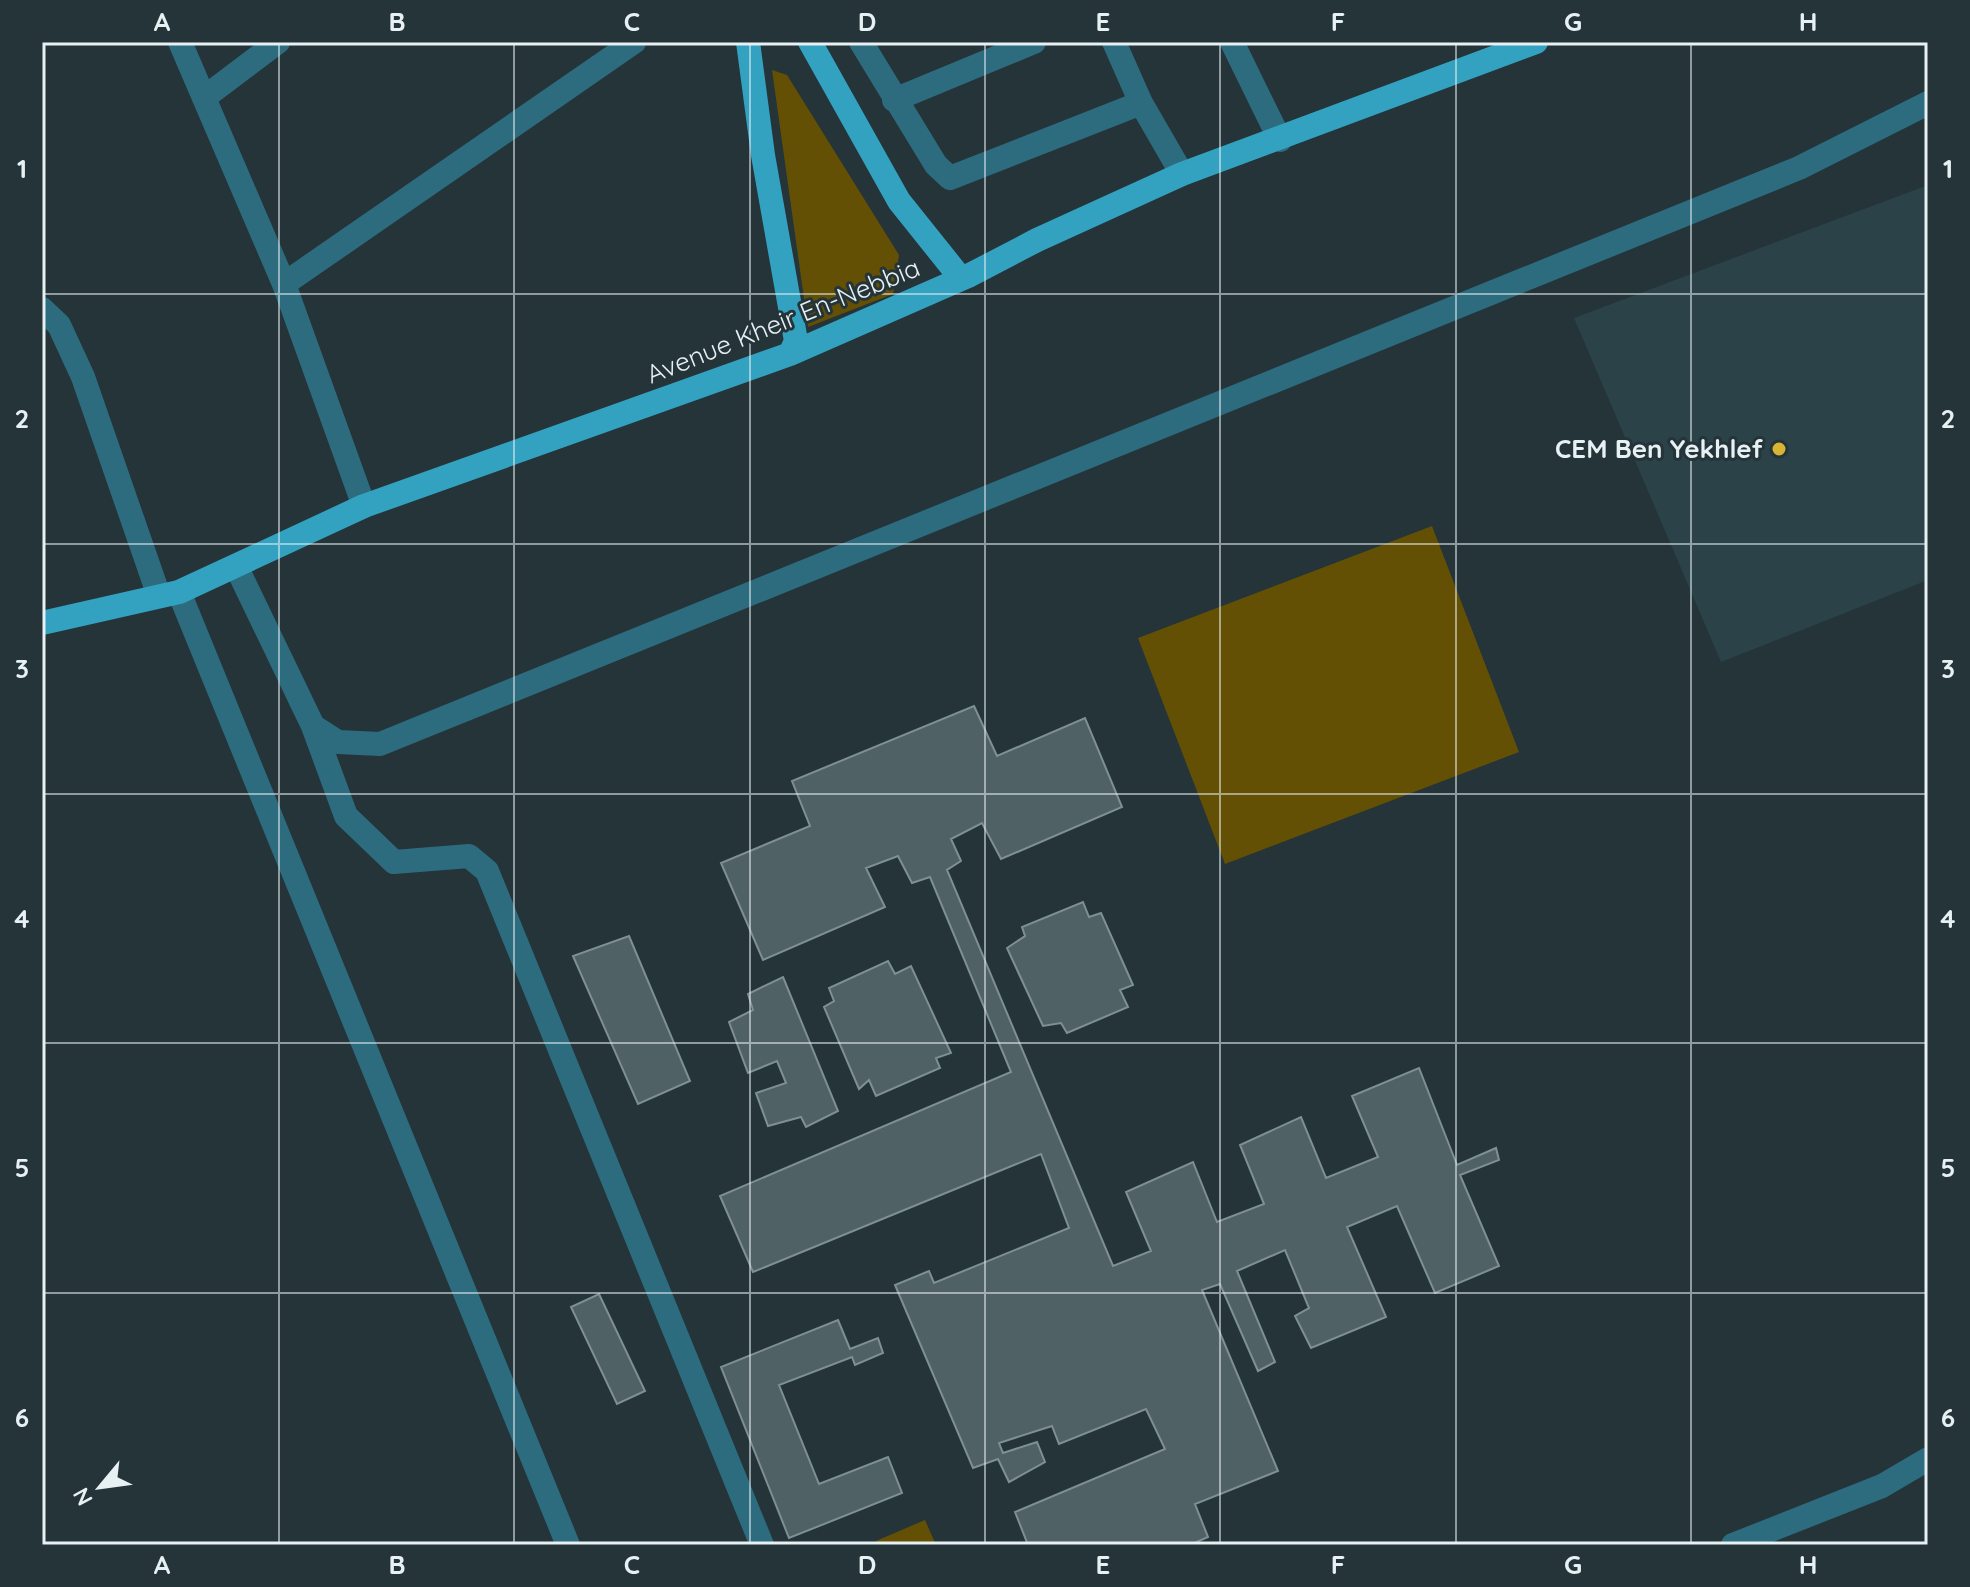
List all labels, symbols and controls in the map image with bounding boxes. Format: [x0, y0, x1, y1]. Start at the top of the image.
text: A [154, 5, 171, 38]
text: B [388, 5, 406, 38]
text: C [624, 5, 640, 38]
text: D [858, 5, 876, 38]
text: E [1096, 5, 1110, 38]
text: F [1331, 5, 1345, 38]
text: G [1564, 5, 1582, 38]
text: H [1799, 5, 1817, 38]
text: 1 [17, 152, 27, 185]
text: 1 [1943, 152, 1953, 185]
street label: Avenue Kheir En-Nebbia [641, 251, 924, 391]
text: 2 [15, 402, 29, 435]
text: 2 [1941, 402, 1955, 435]
place label: CEM Ben Yekhlef [1555, 432, 1764, 465]
marker: CEM Ben Yekhlef [1770, 440, 1788, 458]
text: 3 [15, 652, 29, 685]
text: 3 [1941, 652, 1955, 685]
text: 4 [14, 902, 30, 935]
text: 4 [1940, 902, 1956, 935]
text: 5 [15, 1151, 29, 1184]
text: 5 [1941, 1151, 1955, 1184]
text: 6 [15, 1401, 29, 1434]
text: 6 [1941, 1401, 1955, 1434]
north arrow [60, 1447, 140, 1527]
text: N [66, 1483, 99, 1511]
text: A [154, 1548, 171, 1581]
text: B [388, 1548, 406, 1581]
text: C [624, 1548, 640, 1581]
text: D [858, 1548, 876, 1581]
text: E [1096, 1548, 1110, 1581]
text: F [1331, 1548, 1345, 1581]
text: G [1564, 1548, 1582, 1581]
text: H [1799, 1548, 1817, 1581]

